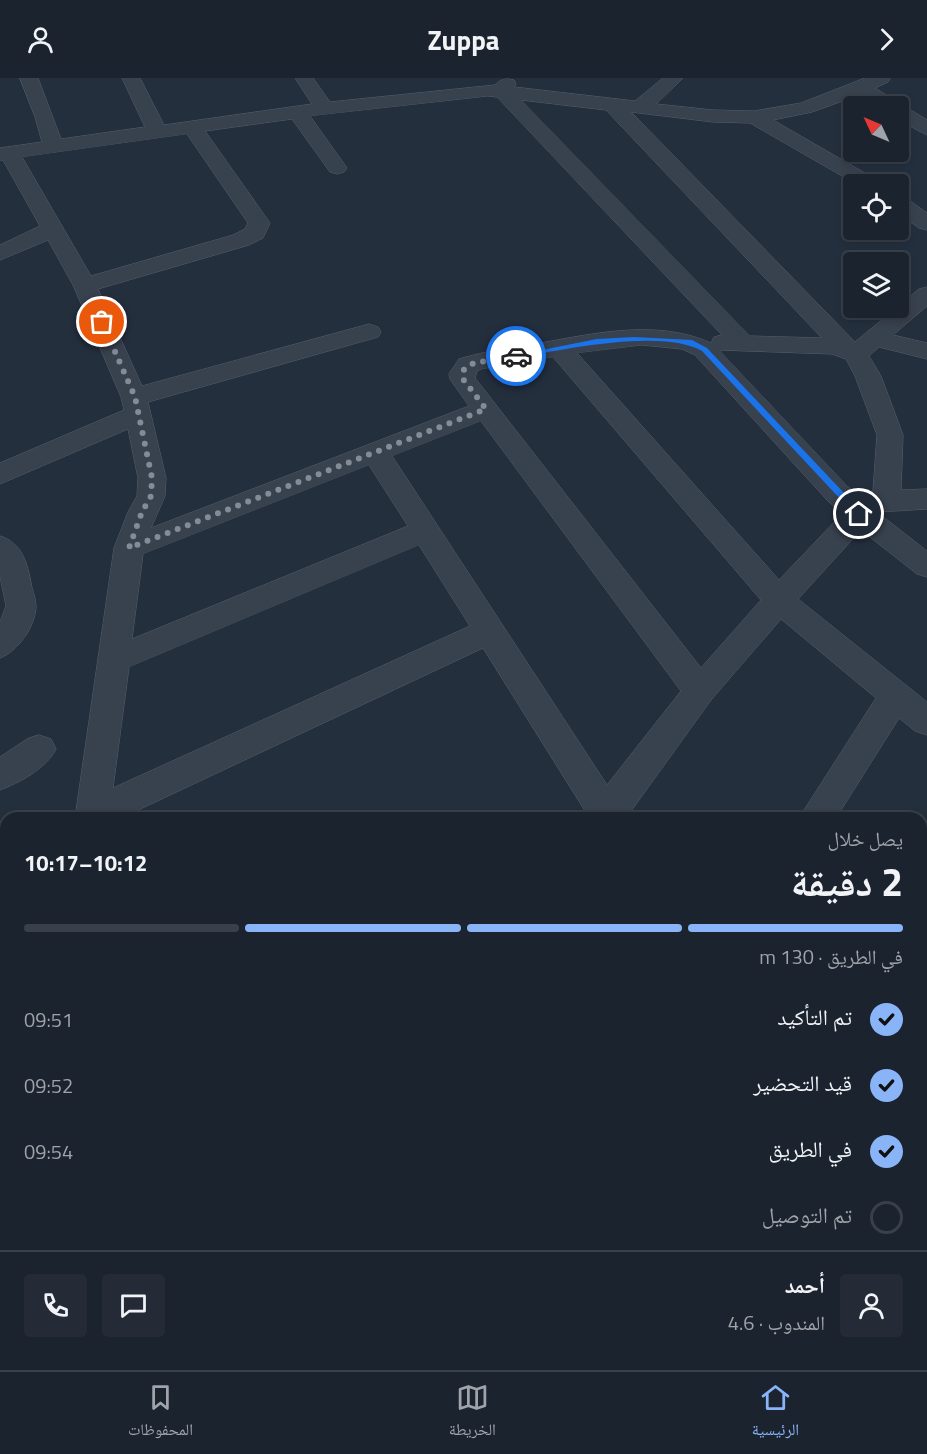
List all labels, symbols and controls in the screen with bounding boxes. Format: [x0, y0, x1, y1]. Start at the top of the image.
text: Zuppa [427, 19, 500, 60]
icon: person [24, 23, 57, 56]
icon: forward [870, 23, 903, 56]
north arrow [843, 96, 909, 162]
map controls [843, 96, 909, 318]
button: locate [843, 174, 909, 240]
button: layers [843, 252, 909, 318]
pin [76, 296, 127, 347]
icon: bag [85, 305, 118, 338]
courier [486, 326, 546, 386]
icon: car [500, 340, 533, 373]
pin [833, 488, 884, 539]
icon: home [842, 497, 875, 530]
text: يصل خلال [828, 823, 903, 854]
text: 10:12–10:17 [24, 846, 147, 880]
text: 2 دقيقة [791, 852, 903, 911]
text: في الطريق · 130 m [759, 941, 903, 972]
text: تم التأكيد [777, 1000, 852, 1034]
icon: check [870, 1003, 903, 1036]
text: 09:51 [24, 1004, 73, 1035]
text: قيد التحضير [753, 1066, 852, 1100]
icon: check [870, 1069, 903, 1102]
text: 09:52 [24, 1070, 73, 1101]
text: في الطريق [769, 1132, 852, 1166]
icon: check [870, 1135, 903, 1168]
text: 09:54 [24, 1136, 73, 1167]
text: تم التوصيل [762, 1198, 852, 1232]
text: أحمد [785, 1268, 825, 1302]
button: phone [24, 1274, 87, 1337]
button: chat [102, 1274, 165, 1337]
button: person [840, 1274, 903, 1337]
text: المندوب · 4.6 [728, 1307, 825, 1338]
tab: المحفوظات [128, 1381, 193, 1445]
tab: الخريطة [449, 1381, 496, 1445]
tab: الرئيسية [752, 1381, 799, 1445]

